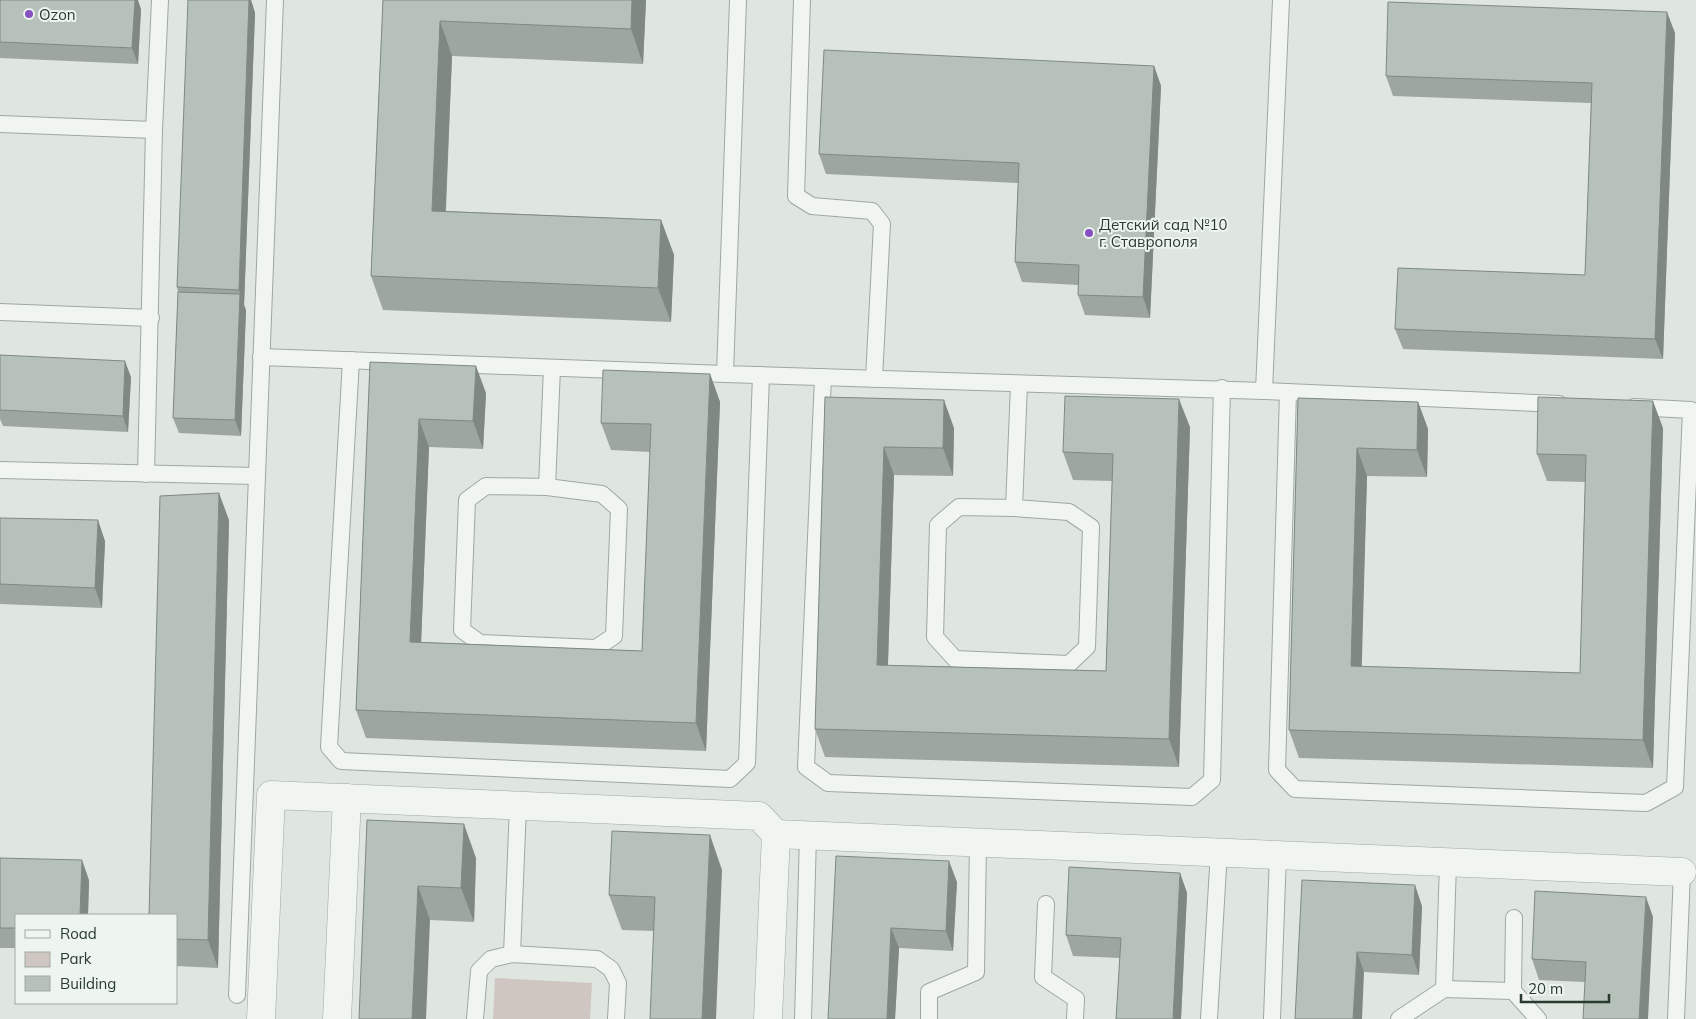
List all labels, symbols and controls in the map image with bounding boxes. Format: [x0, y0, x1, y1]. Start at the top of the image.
place label: Ozon [39, 5, 76, 24]
marker: Ozon [23, 8, 35, 20]
place label: Детский сад №10 г. Ставрополя [1099, 215, 1228, 251]
marker: Детский сад №10 г. Ставрополя [1083, 227, 1095, 239]
legend [15, 914, 178, 1004]
text: Road [60, 924, 97, 943]
text: Park [60, 949, 92, 968]
scale bar [1521, 972, 1608, 1004]
text: Building [60, 974, 116, 993]
text: 20 m [1528, 979, 1563, 998]

